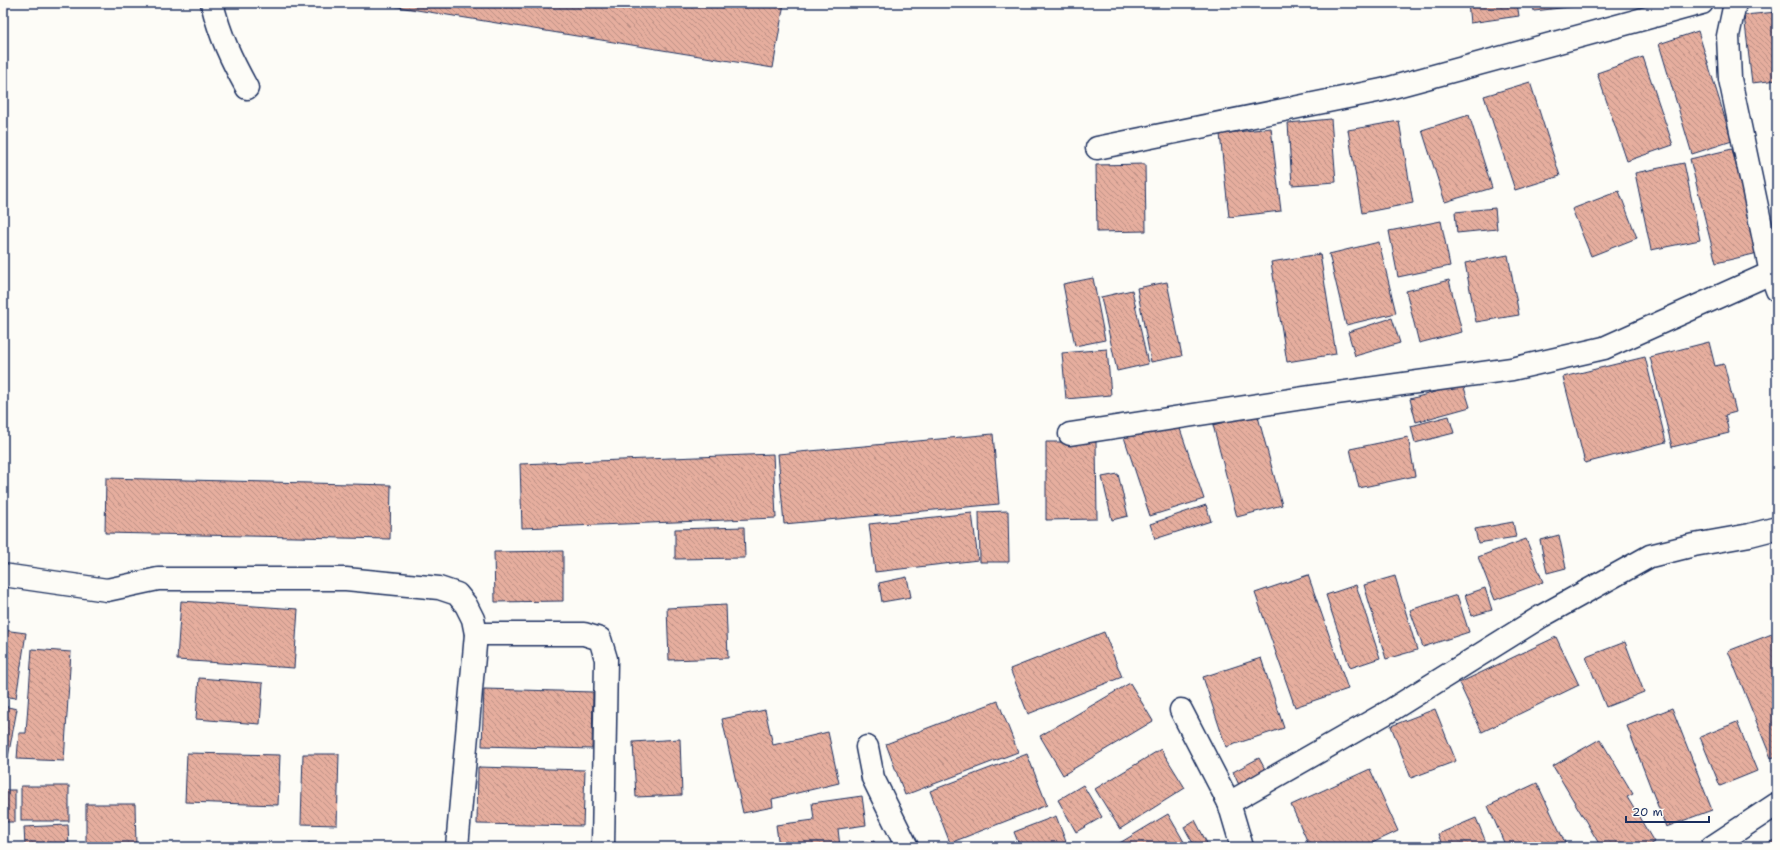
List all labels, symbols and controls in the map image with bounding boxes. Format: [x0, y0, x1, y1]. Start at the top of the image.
scale bar [1626, 798, 1709, 824]
text: 20 m [1632, 804, 1663, 820]

